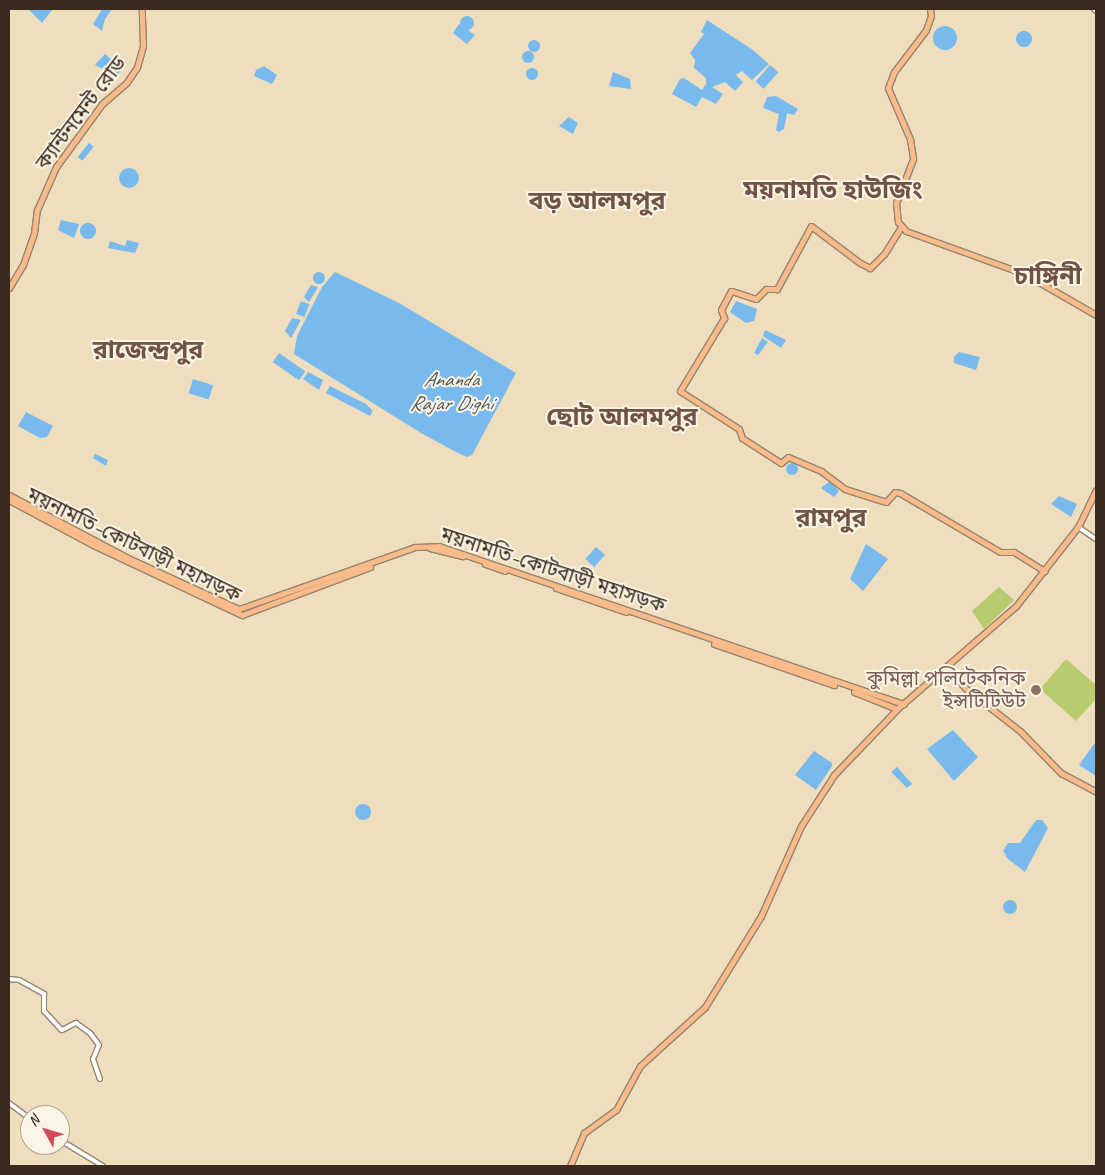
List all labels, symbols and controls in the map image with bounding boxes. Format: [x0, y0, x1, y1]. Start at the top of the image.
street label: ক্যান্টনমেন্ট রোড [31, 52, 131, 174]
district label: ময়নামতি হাউজিং [743, 175, 923, 205]
district label: বড় আলমপুর [528, 186, 666, 216]
district label: চাঙ্গিনী [1014, 261, 1082, 291]
district label: রাজেন্দ্রপুর [93, 335, 203, 365]
water label: Ananda Rajar Dighi [410, 366, 492, 416]
district label: ছোট আলমপুর [546, 402, 698, 432]
street label: ময়নামতি–কোটবাড়ী মহাসড়ক [23, 483, 245, 607]
district label: রামপুর [795, 503, 867, 533]
street label: ময়নামতি–কোটবাড়ী মহাসড়ক [438, 522, 668, 618]
place label: কুমিল্লা পলিটেকনিক ইন্সটিটিউট [867, 666, 1026, 713]
marker: কুমিল্লা পলিটেকনিক ইন্সটিটিউট [1030, 684, 1042, 696]
north arrow [20, 1105, 70, 1155]
text: N [24, 1112, 43, 1130]

